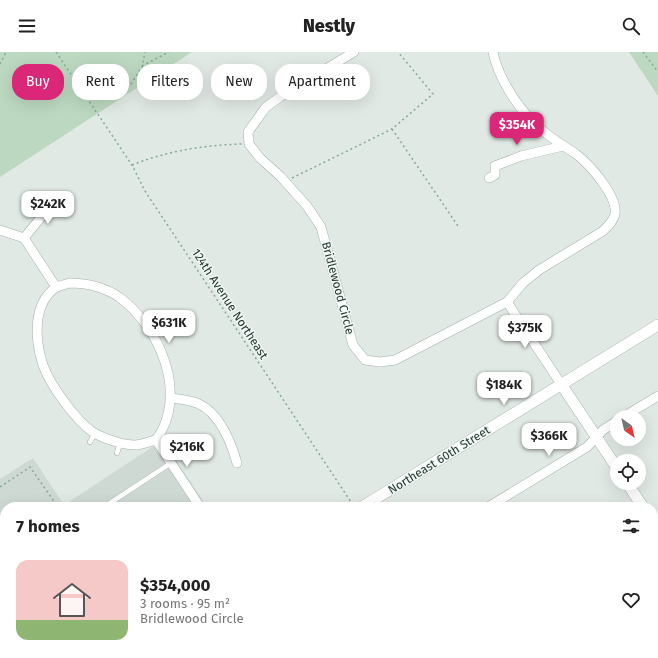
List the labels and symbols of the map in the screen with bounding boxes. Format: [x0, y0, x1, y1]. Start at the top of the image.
pin: $354K [489, 112, 545, 146]
pin: $242K [20, 191, 76, 225]
street label: Bridlewood Circle [319, 240, 357, 336]
street label: 124th Avenue Northeast [189, 246, 271, 362]
pin: $631K [141, 310, 197, 344]
pin: $375K [497, 315, 553, 349]
pin: $184K [476, 372, 532, 406]
north arrow [610, 410, 646, 446]
street label: Northeast 60th Street [386, 423, 493, 497]
pin: $366K [521, 423, 577, 457]
pin: $216K [159, 434, 215, 468]

